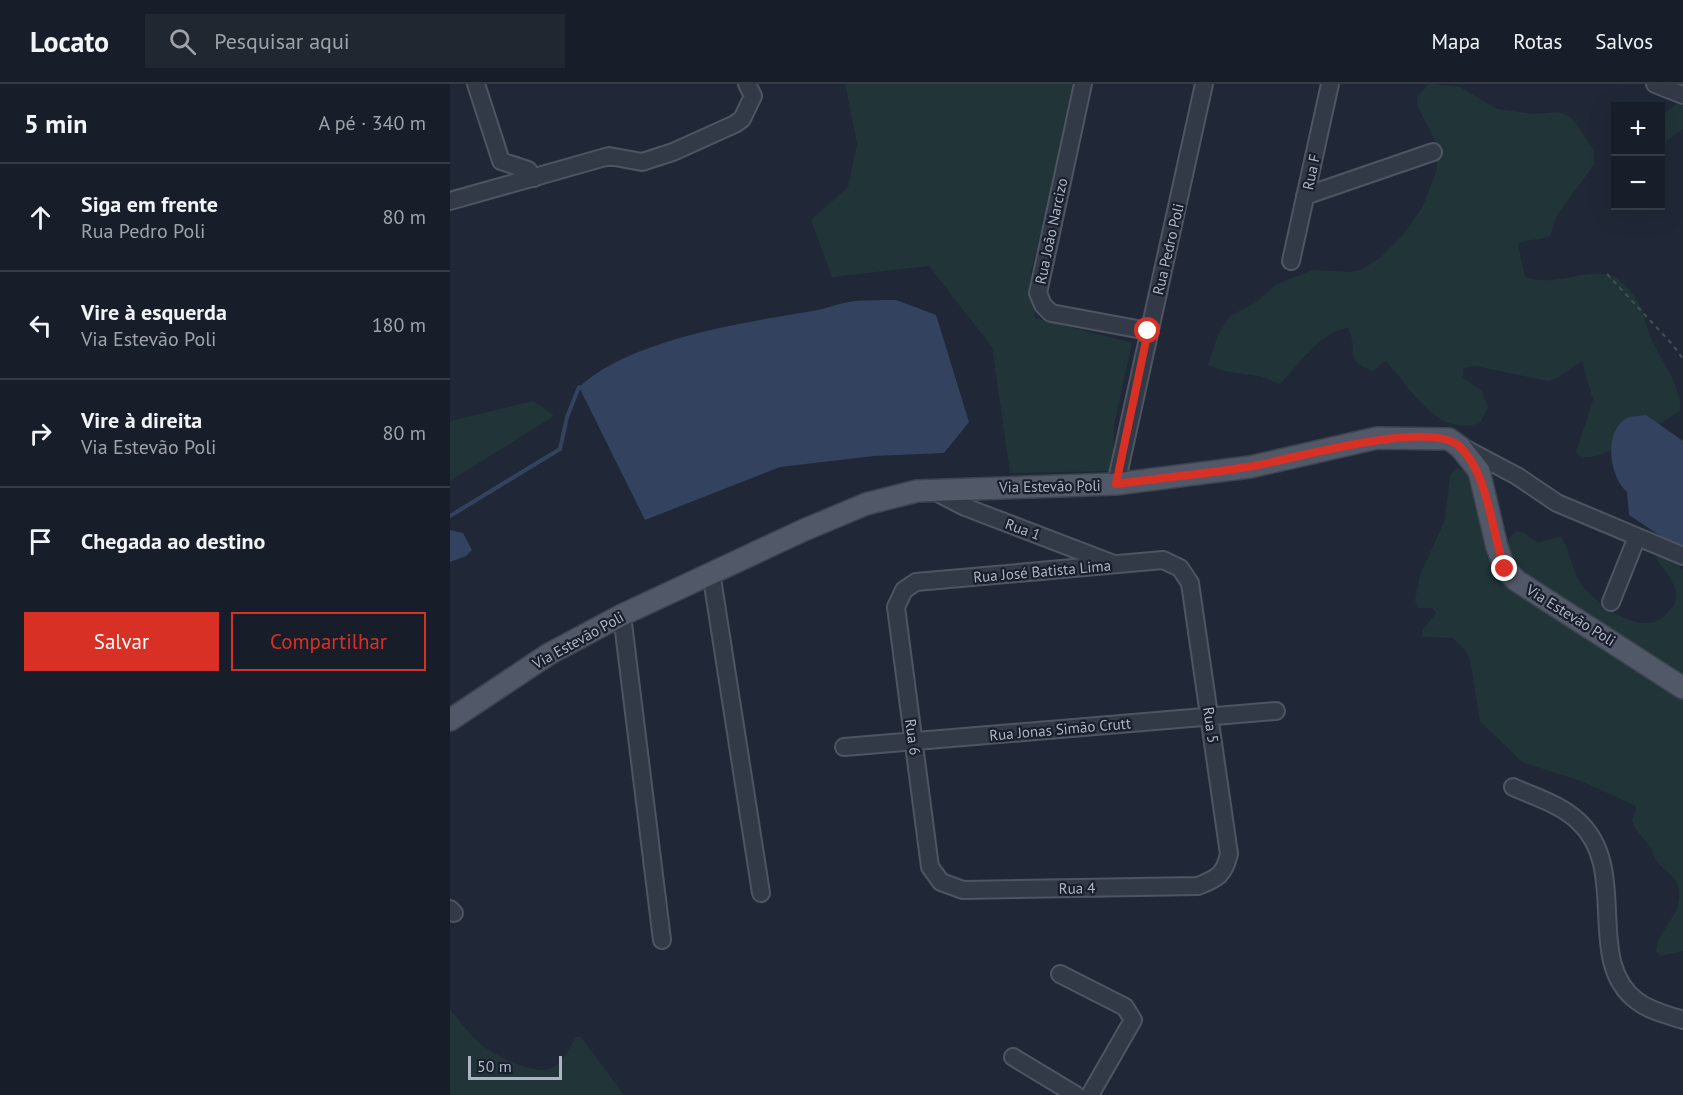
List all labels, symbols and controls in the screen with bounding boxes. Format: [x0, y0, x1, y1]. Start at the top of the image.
search box [145, 14, 565, 68]
text: Locato [30, 23, 109, 60]
icon: search [166, 25, 199, 58]
text: Pesquisar aqui [214, 27, 350, 55]
text: Mapa [1431, 28, 1480, 55]
text: Rotas [1513, 28, 1562, 55]
text: Salvos [1595, 28, 1653, 55]
map controls [1611, 102, 1665, 210]
button: + [1611, 102, 1665, 156]
text: 5 min [24, 107, 87, 140]
text: A pé · 340 m [319, 110, 426, 136]
street label: Rua F [1298, 152, 1324, 192]
button: − [1611, 156, 1665, 210]
street label: Rua João Narcizo [1030, 176, 1072, 286]
text: Siga em frente [81, 190, 218, 218]
icon: ahead [24, 201, 57, 234]
street label: Rua Pedro Poli [1148, 201, 1188, 297]
text: 80 m [383, 204, 426, 230]
text: Rua Pedro Poli [81, 218, 205, 244]
text: Vire à esquerda [81, 298, 227, 326]
icon: left [24, 309, 57, 342]
text: 180 m [372, 312, 426, 338]
route start [1134, 317, 1160, 343]
text: Via Estevão Poli [81, 326, 216, 352]
text: Vire à direita [81, 406, 202, 434]
icon: right [24, 417, 57, 450]
text: 80 m [383, 420, 426, 446]
text: Via Estevão Poli [81, 434, 216, 460]
street label: Via Estevão Poli [998, 476, 1101, 496]
street label: Rua 1 [1003, 514, 1043, 544]
icon: arrive [24, 525, 57, 558]
text: Chegada ao destino [81, 527, 265, 555]
route end [1491, 555, 1517, 581]
street label: Rua José Batista Lima [972, 556, 1112, 586]
street label: Via Estevão Poli [1522, 580, 1619, 650]
street label: Via Estevão Poli [528, 607, 627, 673]
button: Salvar [24, 612, 219, 671]
button: Compartilhar [231, 612, 426, 671]
street label: Rua 5 [1199, 706, 1223, 744]
street label: Rua Jonas Simão Crutt [988, 713, 1132, 745]
street label: Rua 6 [901, 718, 925, 756]
street label: Rua 4 [1059, 878, 1095, 898]
scale bar [468, 1053, 562, 1080]
text: 50 m [477, 1056, 512, 1076]

